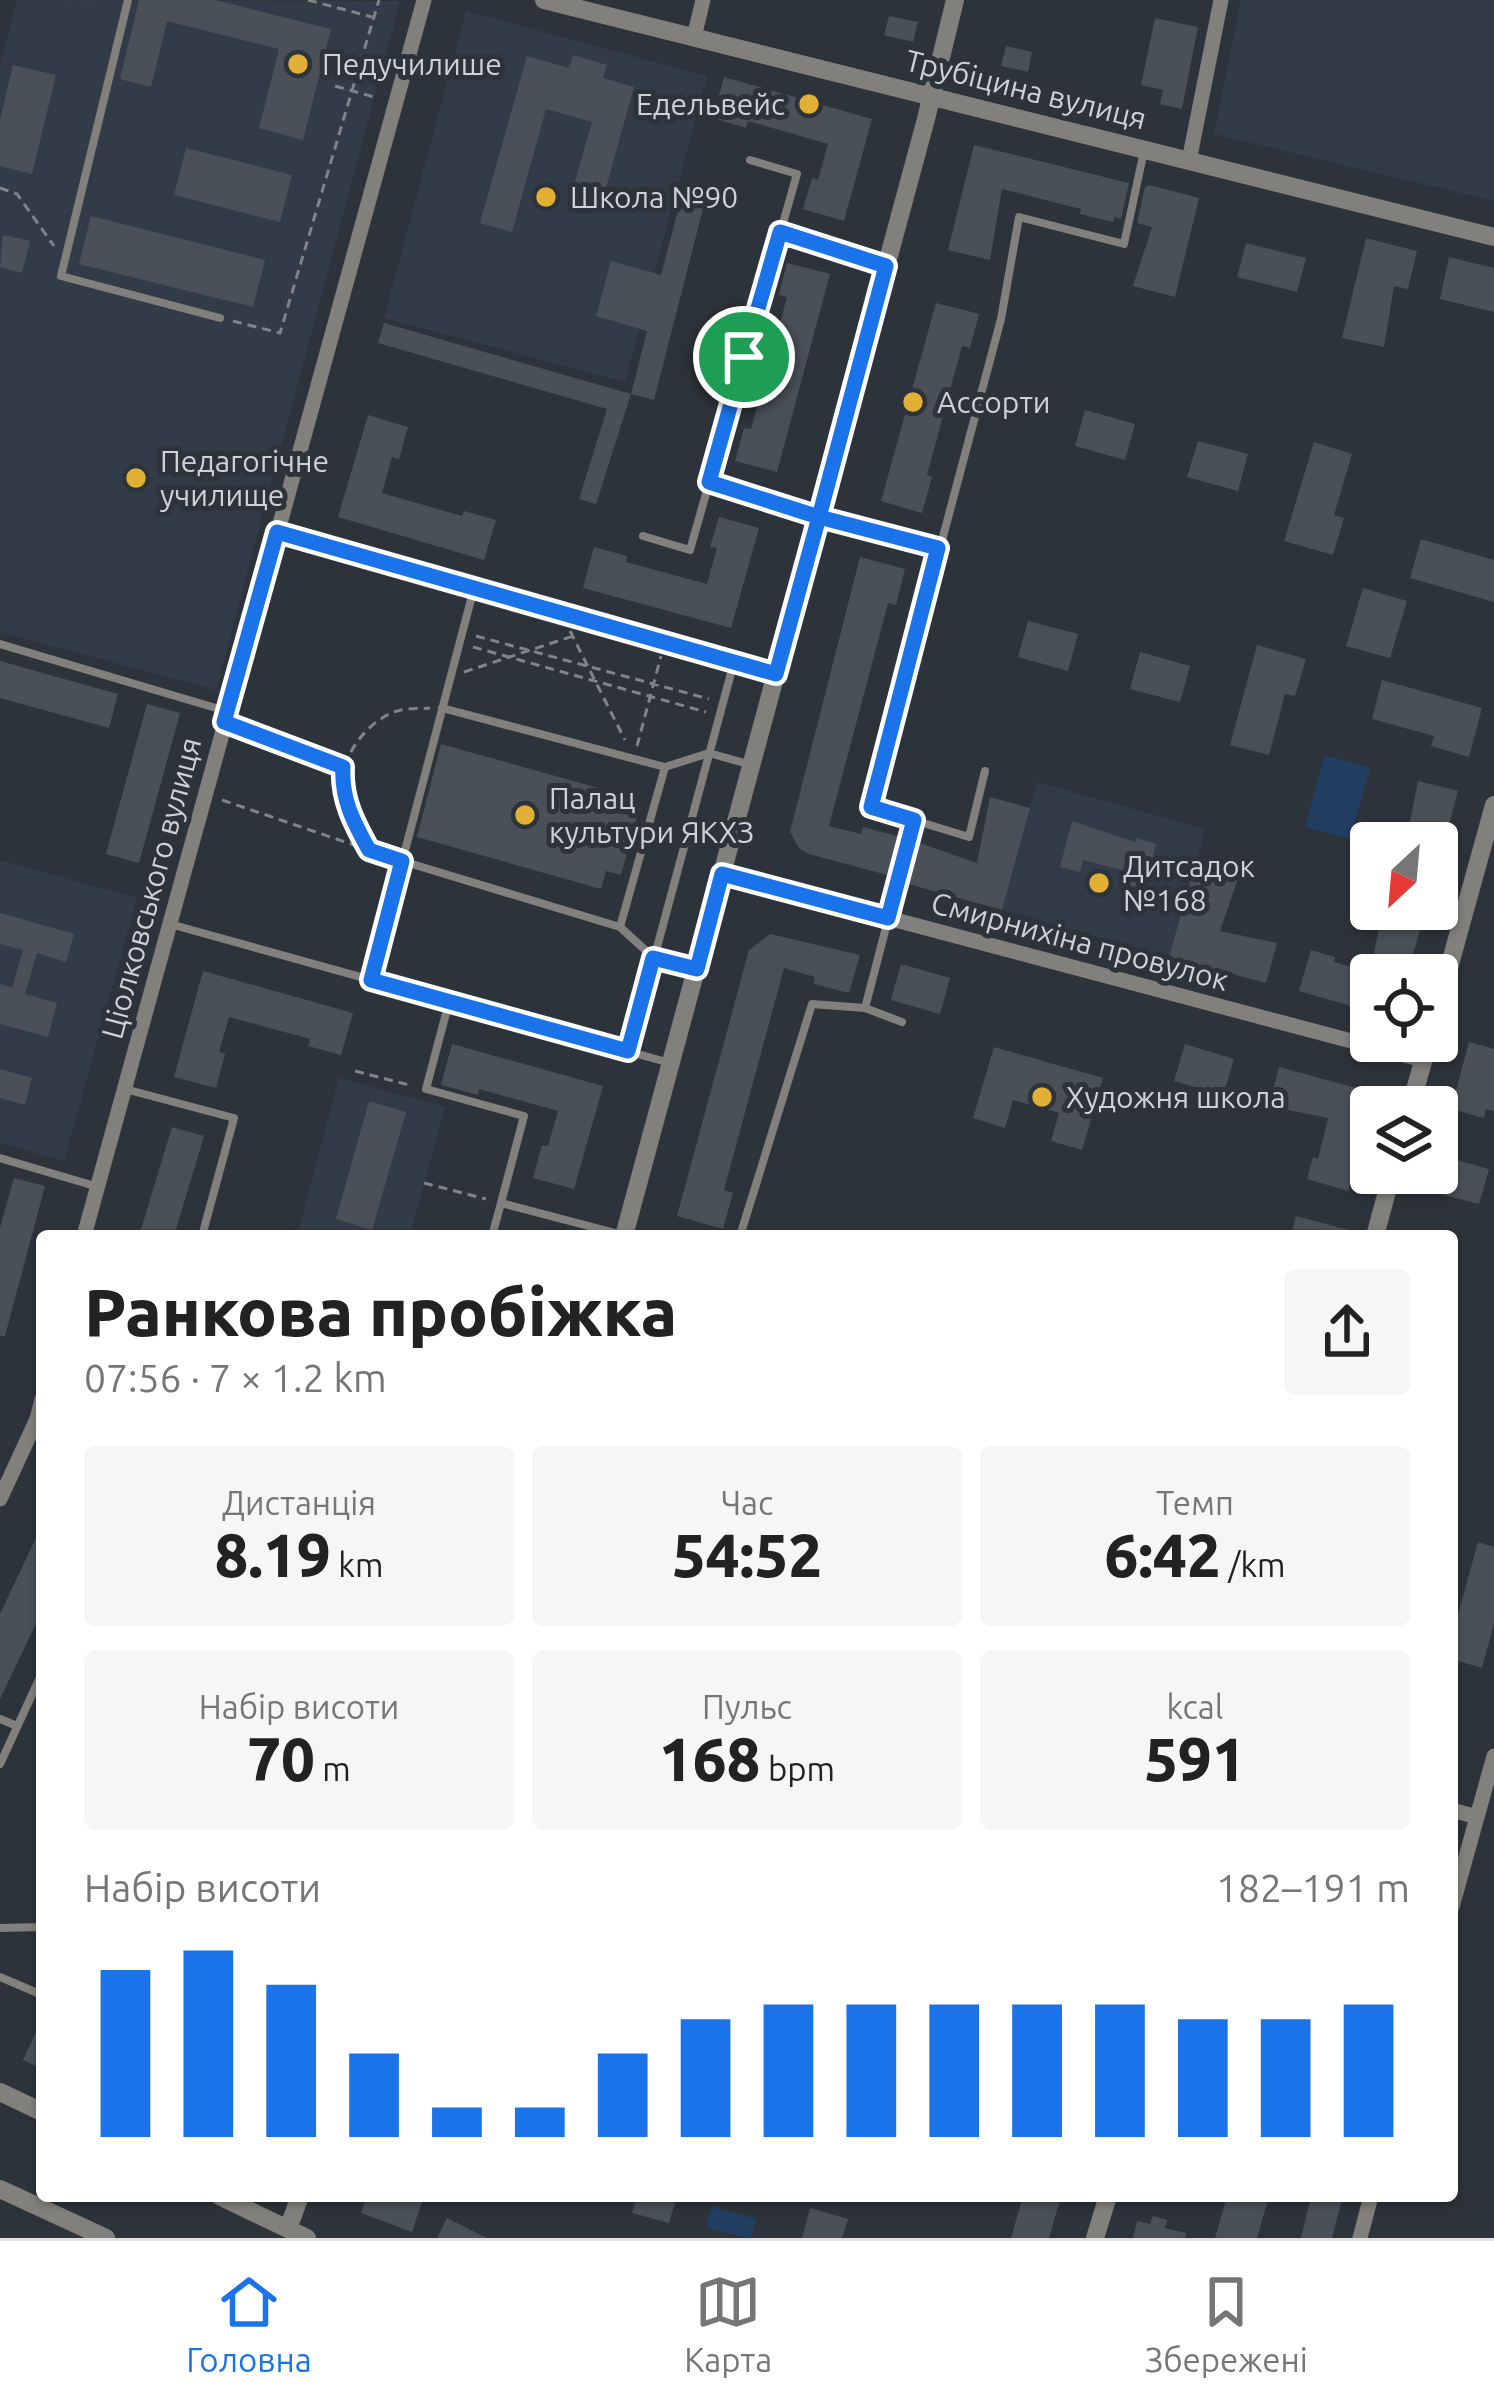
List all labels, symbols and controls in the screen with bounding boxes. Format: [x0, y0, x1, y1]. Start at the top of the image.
street label: Трубіцина вулиця [902, 43, 1150, 135]
place label: Педучилише [322, 47, 502, 81]
marker: Педучилише [285, 51, 311, 77]
place label: Едельвейс [636, 87, 785, 121]
marker: Едельвейс [796, 91, 822, 117]
place label: Школа №90 [570, 180, 738, 214]
marker: Школа №90 [533, 184, 559, 210]
pin [693, 306, 795, 408]
icon: arrive [711, 324, 777, 390]
place label: Ассорти [937, 385, 1051, 419]
marker: Ассорти [900, 389, 926, 415]
place label: Педагогічне училище [160, 444, 329, 512]
marker: Педагогічне училище [123, 465, 149, 491]
street label: Ціолковського вулиця [94, 734, 208, 1042]
place label: Палац культури ЯКХЗ [549, 781, 754, 849]
marker: Палац культури ЯКХЗ [512, 802, 538, 828]
north arrow [1350, 822, 1458, 930]
map controls [1350, 822, 1458, 1194]
place label: Дитсадок №168 [1123, 849, 1255, 917]
marker: Дитсадок №168 [1086, 870, 1112, 896]
street label: Смирнихіна провулок [928, 885, 1232, 997]
button: locate [1350, 954, 1458, 1062]
place label: Художня школа [1066, 1080, 1286, 1114]
marker: Художня школа [1029, 1084, 1055, 1110]
button: layers [1350, 1086, 1458, 1194]
button: share [1284, 1269, 1410, 1395]
text: Ранкова пробіжка [84, 1274, 677, 1348]
text: 07:56 · 7 × 1.2 km [84, 1356, 387, 1399]
text: Дистанція [222, 1484, 376, 1521]
text: Час [721, 1484, 773, 1521]
text: Темп [1156, 1484, 1234, 1521]
text: 8.19 [215, 1521, 331, 1588]
text: 54:52 [672, 1521, 822, 1588]
text: 6:42 [1104, 1521, 1221, 1588]
text: km [331, 1546, 383, 1583]
text: /km [1221, 1546, 1286, 1583]
text: Набір висоти [199, 1688, 399, 1725]
text: Пульс [702, 1688, 792, 1725]
text: kcal [1167, 1688, 1223, 1725]
text: 70 [247, 1725, 315, 1792]
text: 168 [659, 1725, 760, 1792]
text: 591 [1144, 1725, 1246, 1792]
text: m [315, 1750, 351, 1787]
text: bpm [760, 1750, 835, 1787]
text: Набір висоти [84, 1866, 321, 1909]
text: 182–191 m [1216, 1866, 1410, 1909]
tab: Головна [186, 2269, 312, 2378]
tab: Карта [684, 2269, 772, 2378]
tab: Збережені [1145, 2269, 1308, 2378]

